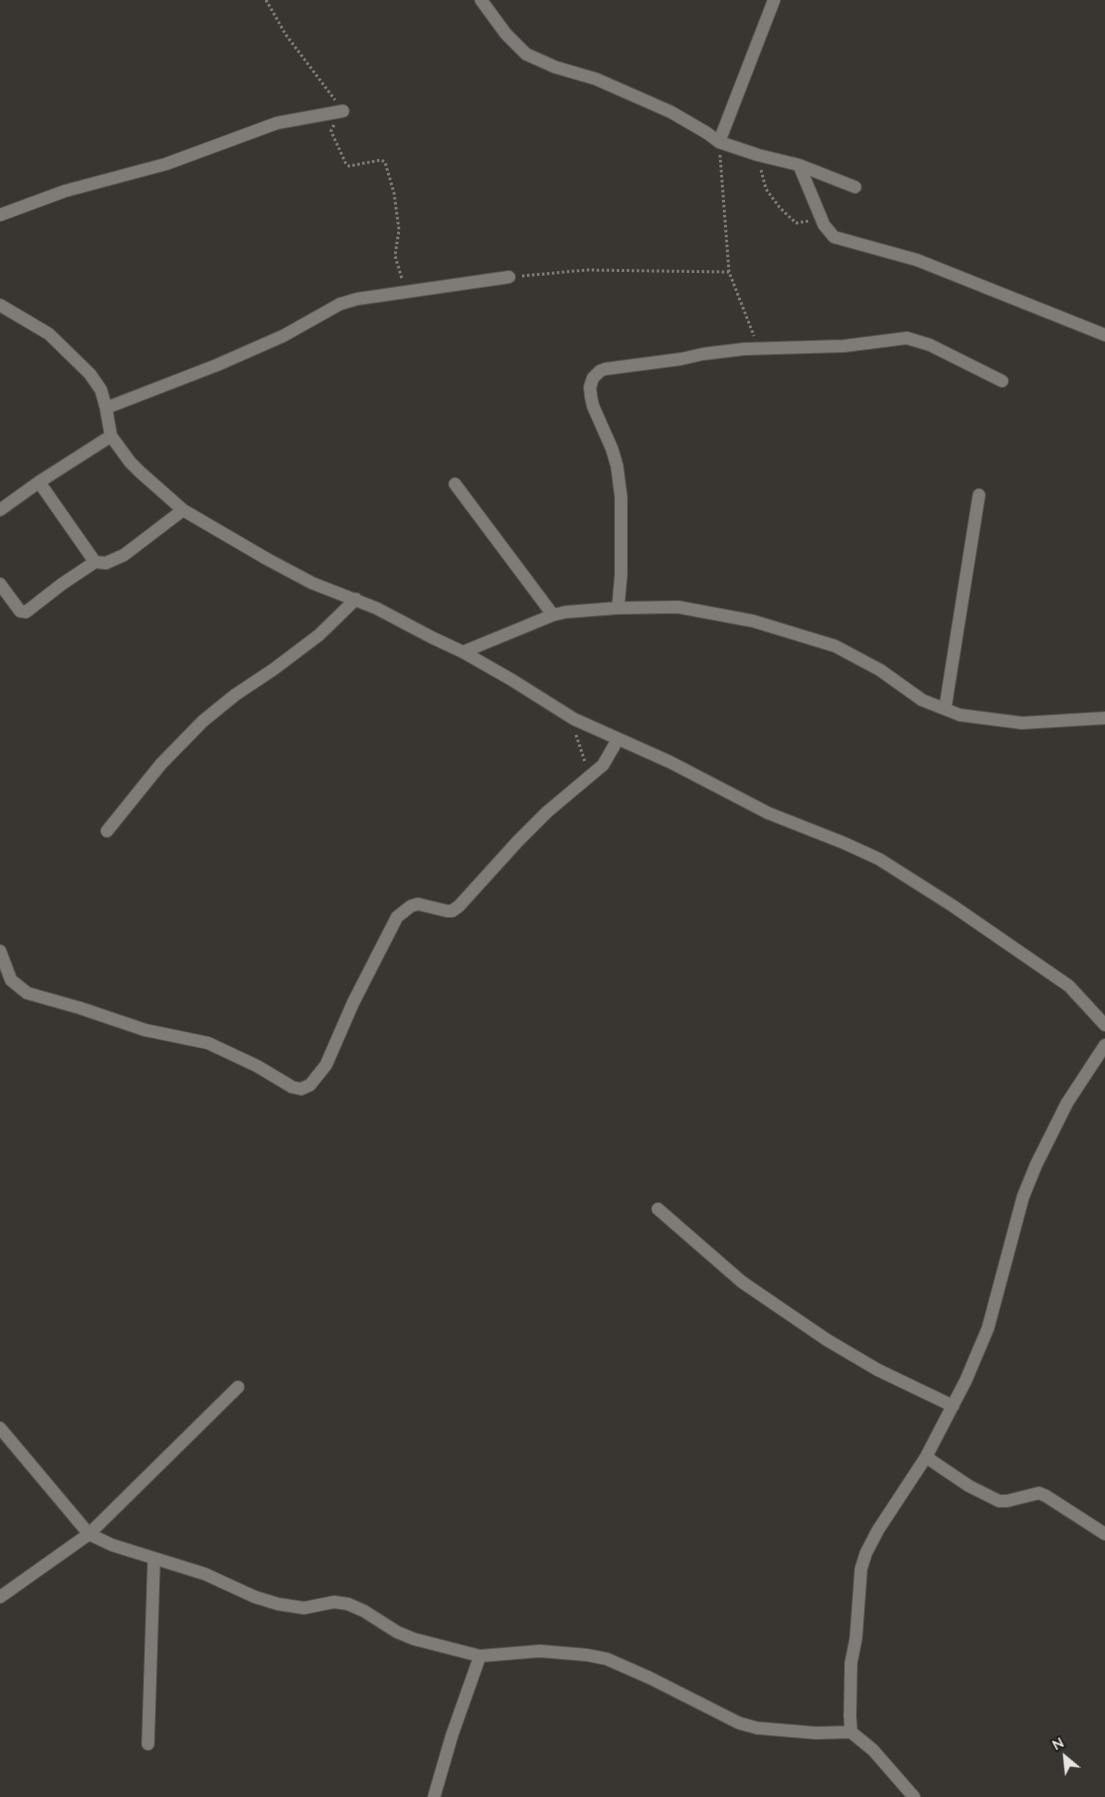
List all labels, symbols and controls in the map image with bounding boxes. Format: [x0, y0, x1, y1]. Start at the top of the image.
north arrow [1040, 1732, 1090, 1782]
text: N [1049, 1733, 1067, 1754]

